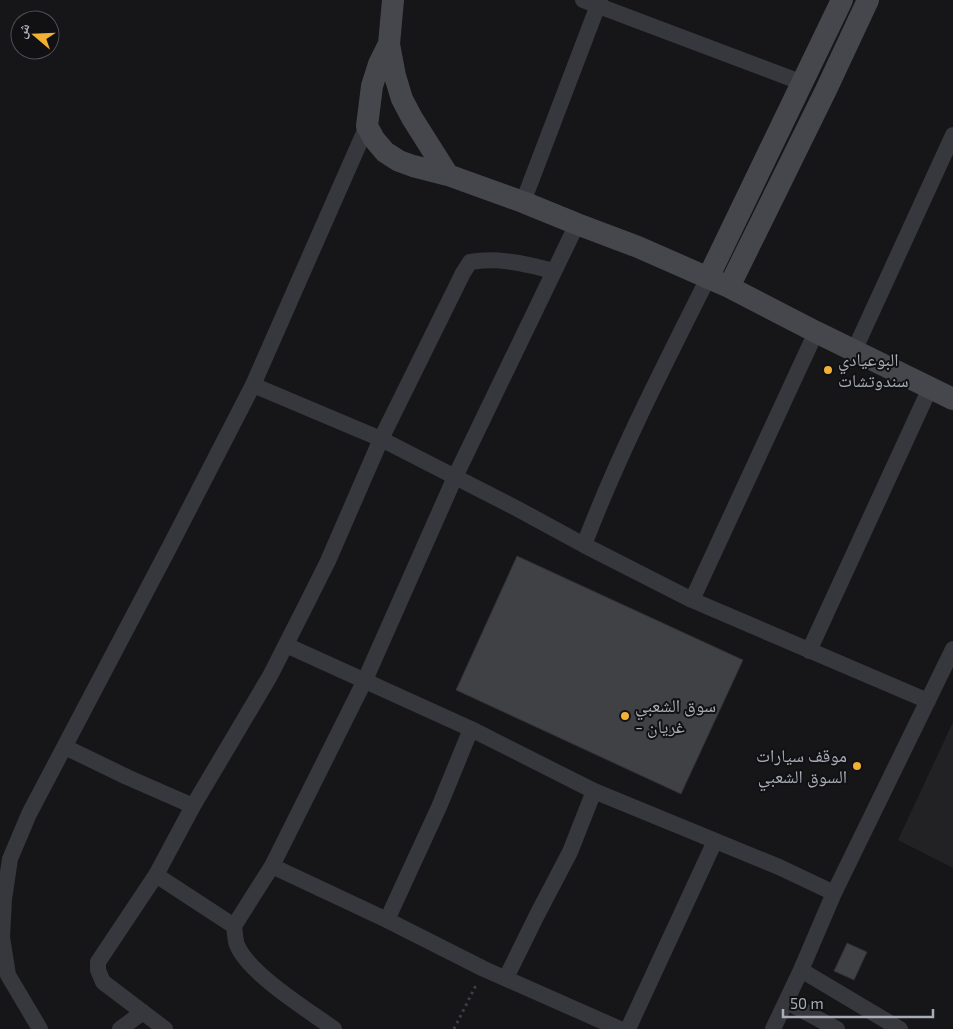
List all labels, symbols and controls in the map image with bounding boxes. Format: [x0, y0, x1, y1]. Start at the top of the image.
north arrow [10, 10, 60, 60]
text: ش [12, 21, 34, 41]
place label: البوعيادي سندوتشات [838, 348, 909, 391]
marker: البوعيادي سندوتشات [822, 364, 834, 376]
place label: سوق الشعبي - غريان [635, 694, 716, 738]
marker: سوق الشعبي - غريان [619, 710, 631, 722]
place label: موقف سيارات السوق الشعبي [756, 744, 847, 792]
marker: موقف سيارات السوق الشعبي [851, 760, 863, 772]
scale bar [783, 986, 933, 1018]
text: 50 m [790, 994, 824, 1012]

